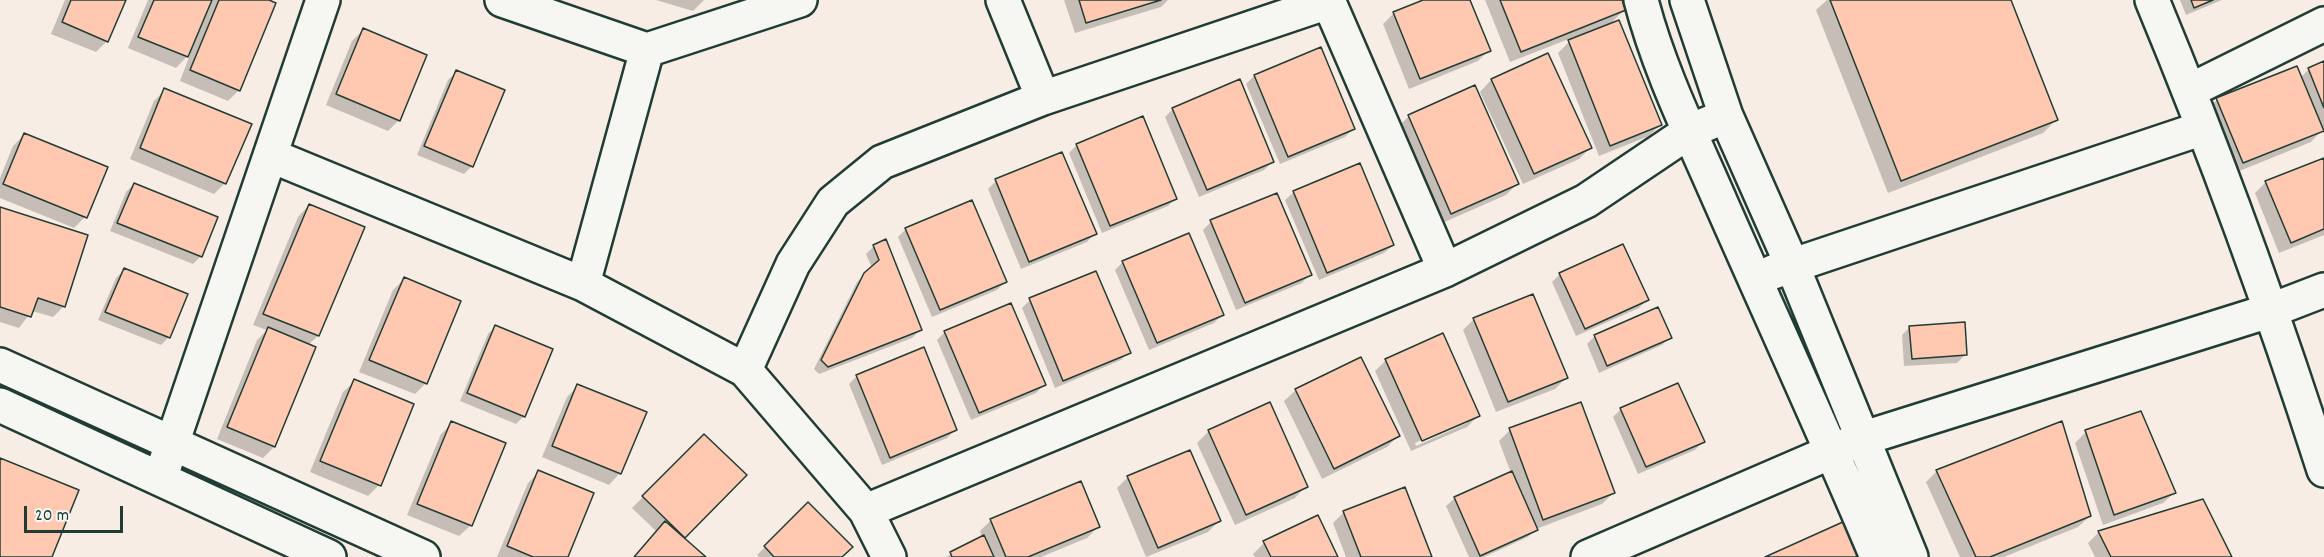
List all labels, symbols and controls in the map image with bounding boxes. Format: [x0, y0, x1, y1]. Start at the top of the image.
scale bar [27, 494, 126, 532]
text: 20 m [35, 504, 69, 529]

